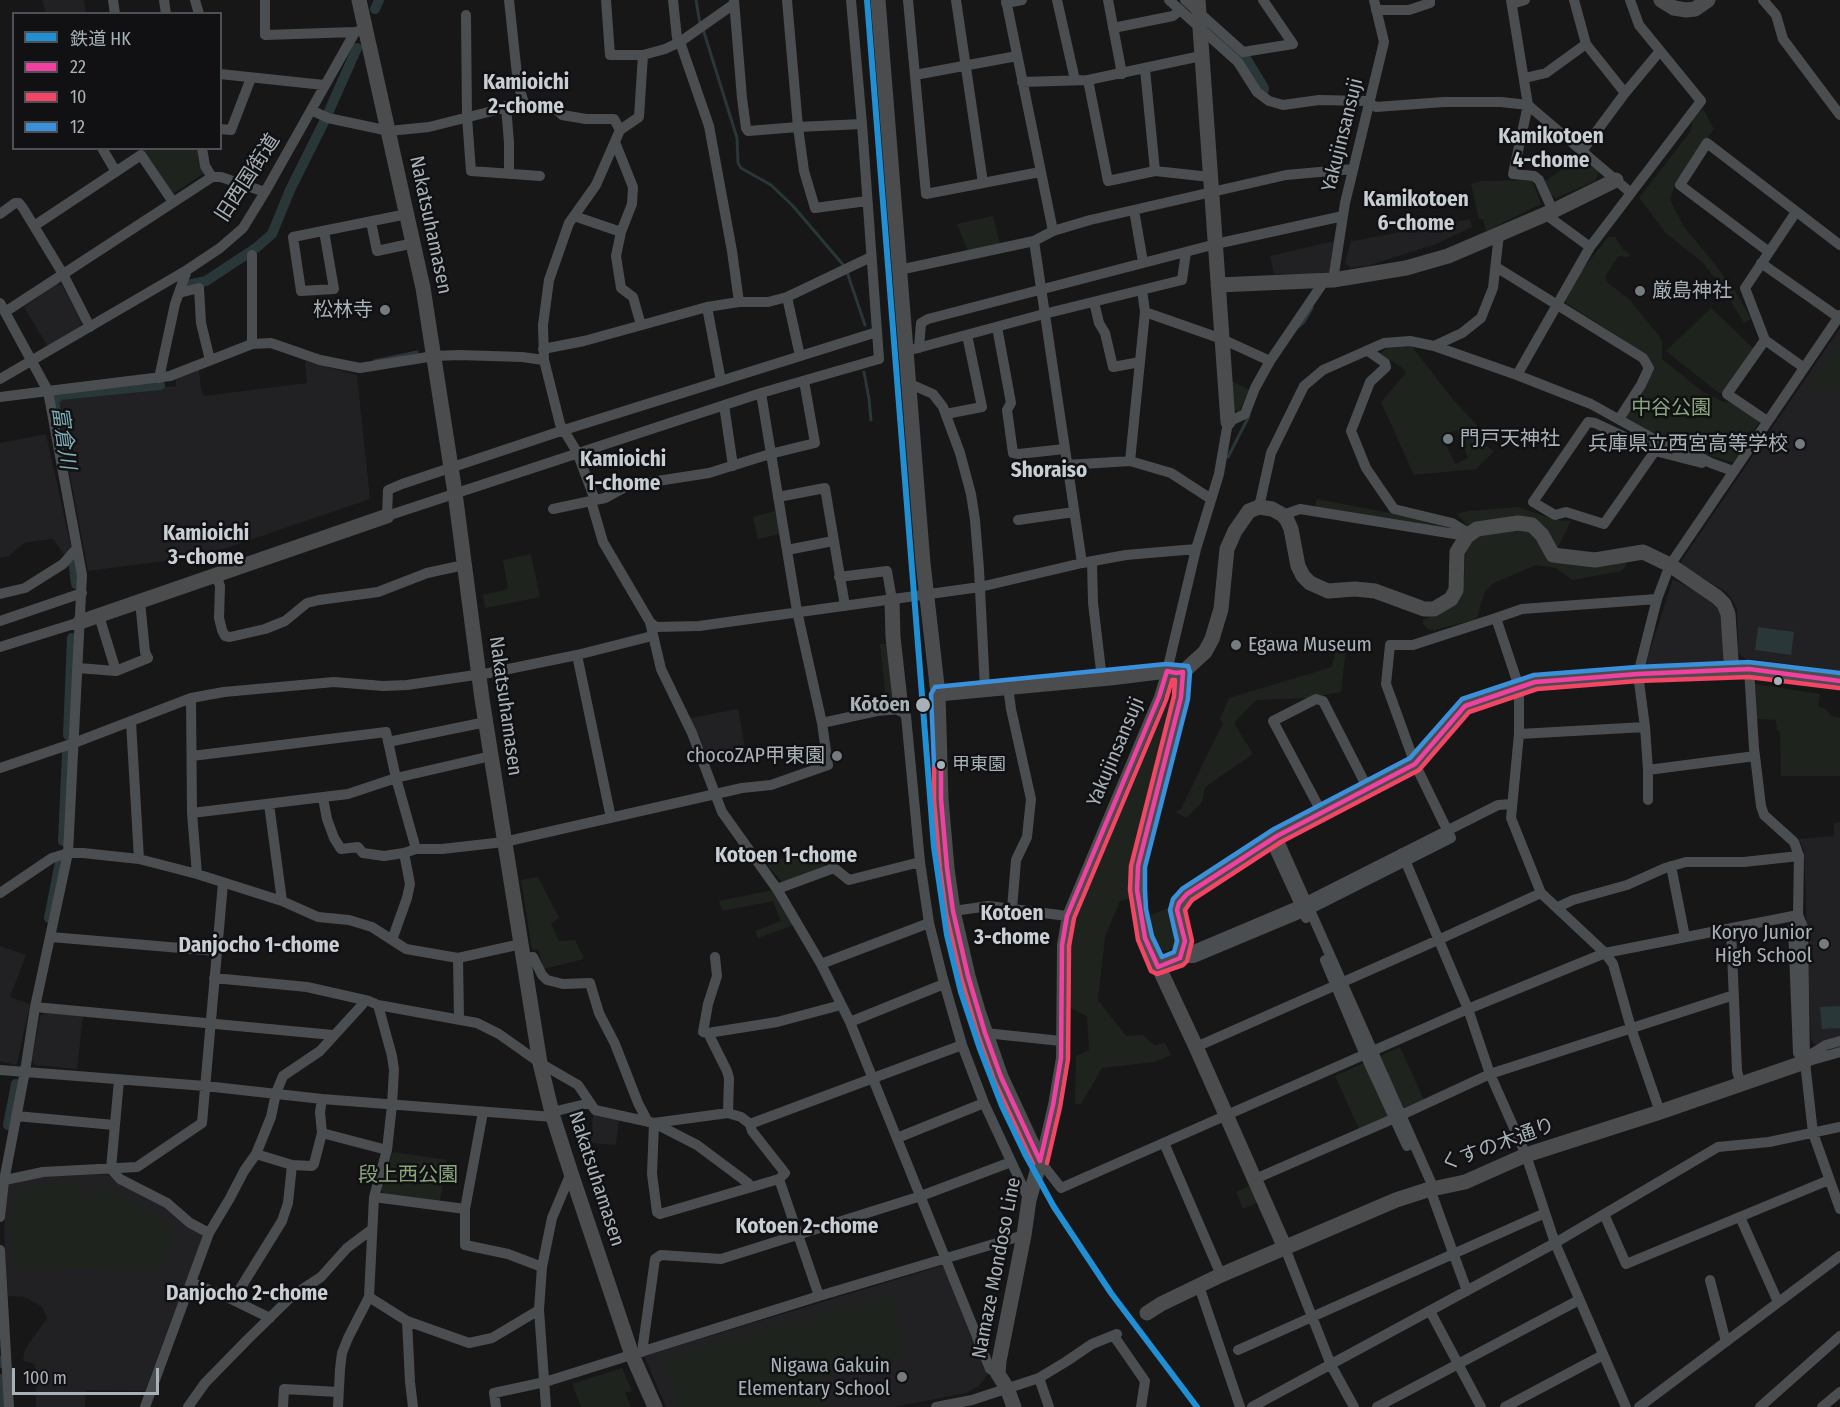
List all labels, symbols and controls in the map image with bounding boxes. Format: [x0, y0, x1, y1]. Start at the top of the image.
legend [12, 12, 222, 150]
text: 鉄道 HK [70, 28, 131, 50]
text: 22 [70, 56, 86, 78]
district label: Kamioichi 2-chome [483, 70, 569, 120]
street label: Yakujinsansuji [1317, 76, 1369, 194]
text: 10 [70, 86, 86, 108]
text: 12 [70, 116, 85, 138]
district label: Kamikotoen 4-chome [1498, 124, 1604, 174]
street label: 旧西国街道 [211, 130, 285, 226]
street label: Nakatsuhamasen [404, 154, 456, 296]
district label: Kamikotoen 6-chome [1363, 187, 1469, 237]
place label: 厳島神社 [1652, 279, 1732, 303]
marker: 厳島神社 [1633, 284, 1647, 298]
place label: 松林寺 [313, 298, 373, 322]
marker: 松林寺 [378, 303, 392, 317]
park label: 中谷公園 [1631, 396, 1711, 420]
water label: 富倉川 [46, 405, 80, 471]
place label: 門戸天神社 [1460, 427, 1560, 451]
marker: 門戸天神社 [1441, 432, 1455, 446]
place label: 兵庫県立西宮高等学校 [1588, 432, 1788, 456]
marker: 兵庫県立西宮高等学校 [1793, 437, 1807, 451]
district label: Kamioichi 1-chome [580, 447, 666, 497]
district label: Shoraiso [1011, 458, 1087, 484]
district label: Kamioichi 3-chome [163, 521, 249, 571]
place label: Egawa Museum [1248, 633, 1372, 657]
street label: Nakatsuhamasen [483, 635, 527, 777]
marker: Egawa Museum [1229, 638, 1243, 652]
unlabelled marker [1772, 675, 1784, 687]
place label: Kōtōen [850, 693, 910, 717]
street label: Yakujinsansuji [1082, 694, 1150, 810]
marker: Kōtōen [914, 696, 932, 714]
place label: chocoZAP甲東園 [686, 744, 825, 768]
marker: chocoZAP甲東園 [830, 749, 844, 763]
place label: 甲東園 [952, 754, 1006, 776]
marker: 甲東園 [935, 759, 947, 771]
district label: Kotoen 1-chome [715, 843, 857, 869]
district label: Kotoen 3-chome [974, 901, 1050, 951]
place label: Koryo Junior High School [1711, 921, 1812, 968]
district label: Danjocho 1-chome [179, 933, 339, 959]
marker: Koryo Junior High School [1817, 937, 1831, 951]
street label: Nakatsuhamasen [563, 1108, 629, 1250]
street label: くすの木通り [1438, 1113, 1558, 1177]
park label: 段上西公園 [358, 1163, 458, 1187]
street label: Namaze Mondoso Line [968, 1175, 1026, 1361]
district label: Kotoen 2-chome [736, 1214, 878, 1240]
district label: Danjocho 2-chome [166, 1281, 328, 1307]
place label: Nigawa Gakuin Elementary School [738, 1354, 890, 1401]
scale bar [15, 1356, 162, 1394]
text: 100 m [23, 1367, 67, 1389]
marker: Nigawa Gakuin Elementary School [895, 1370, 909, 1384]

